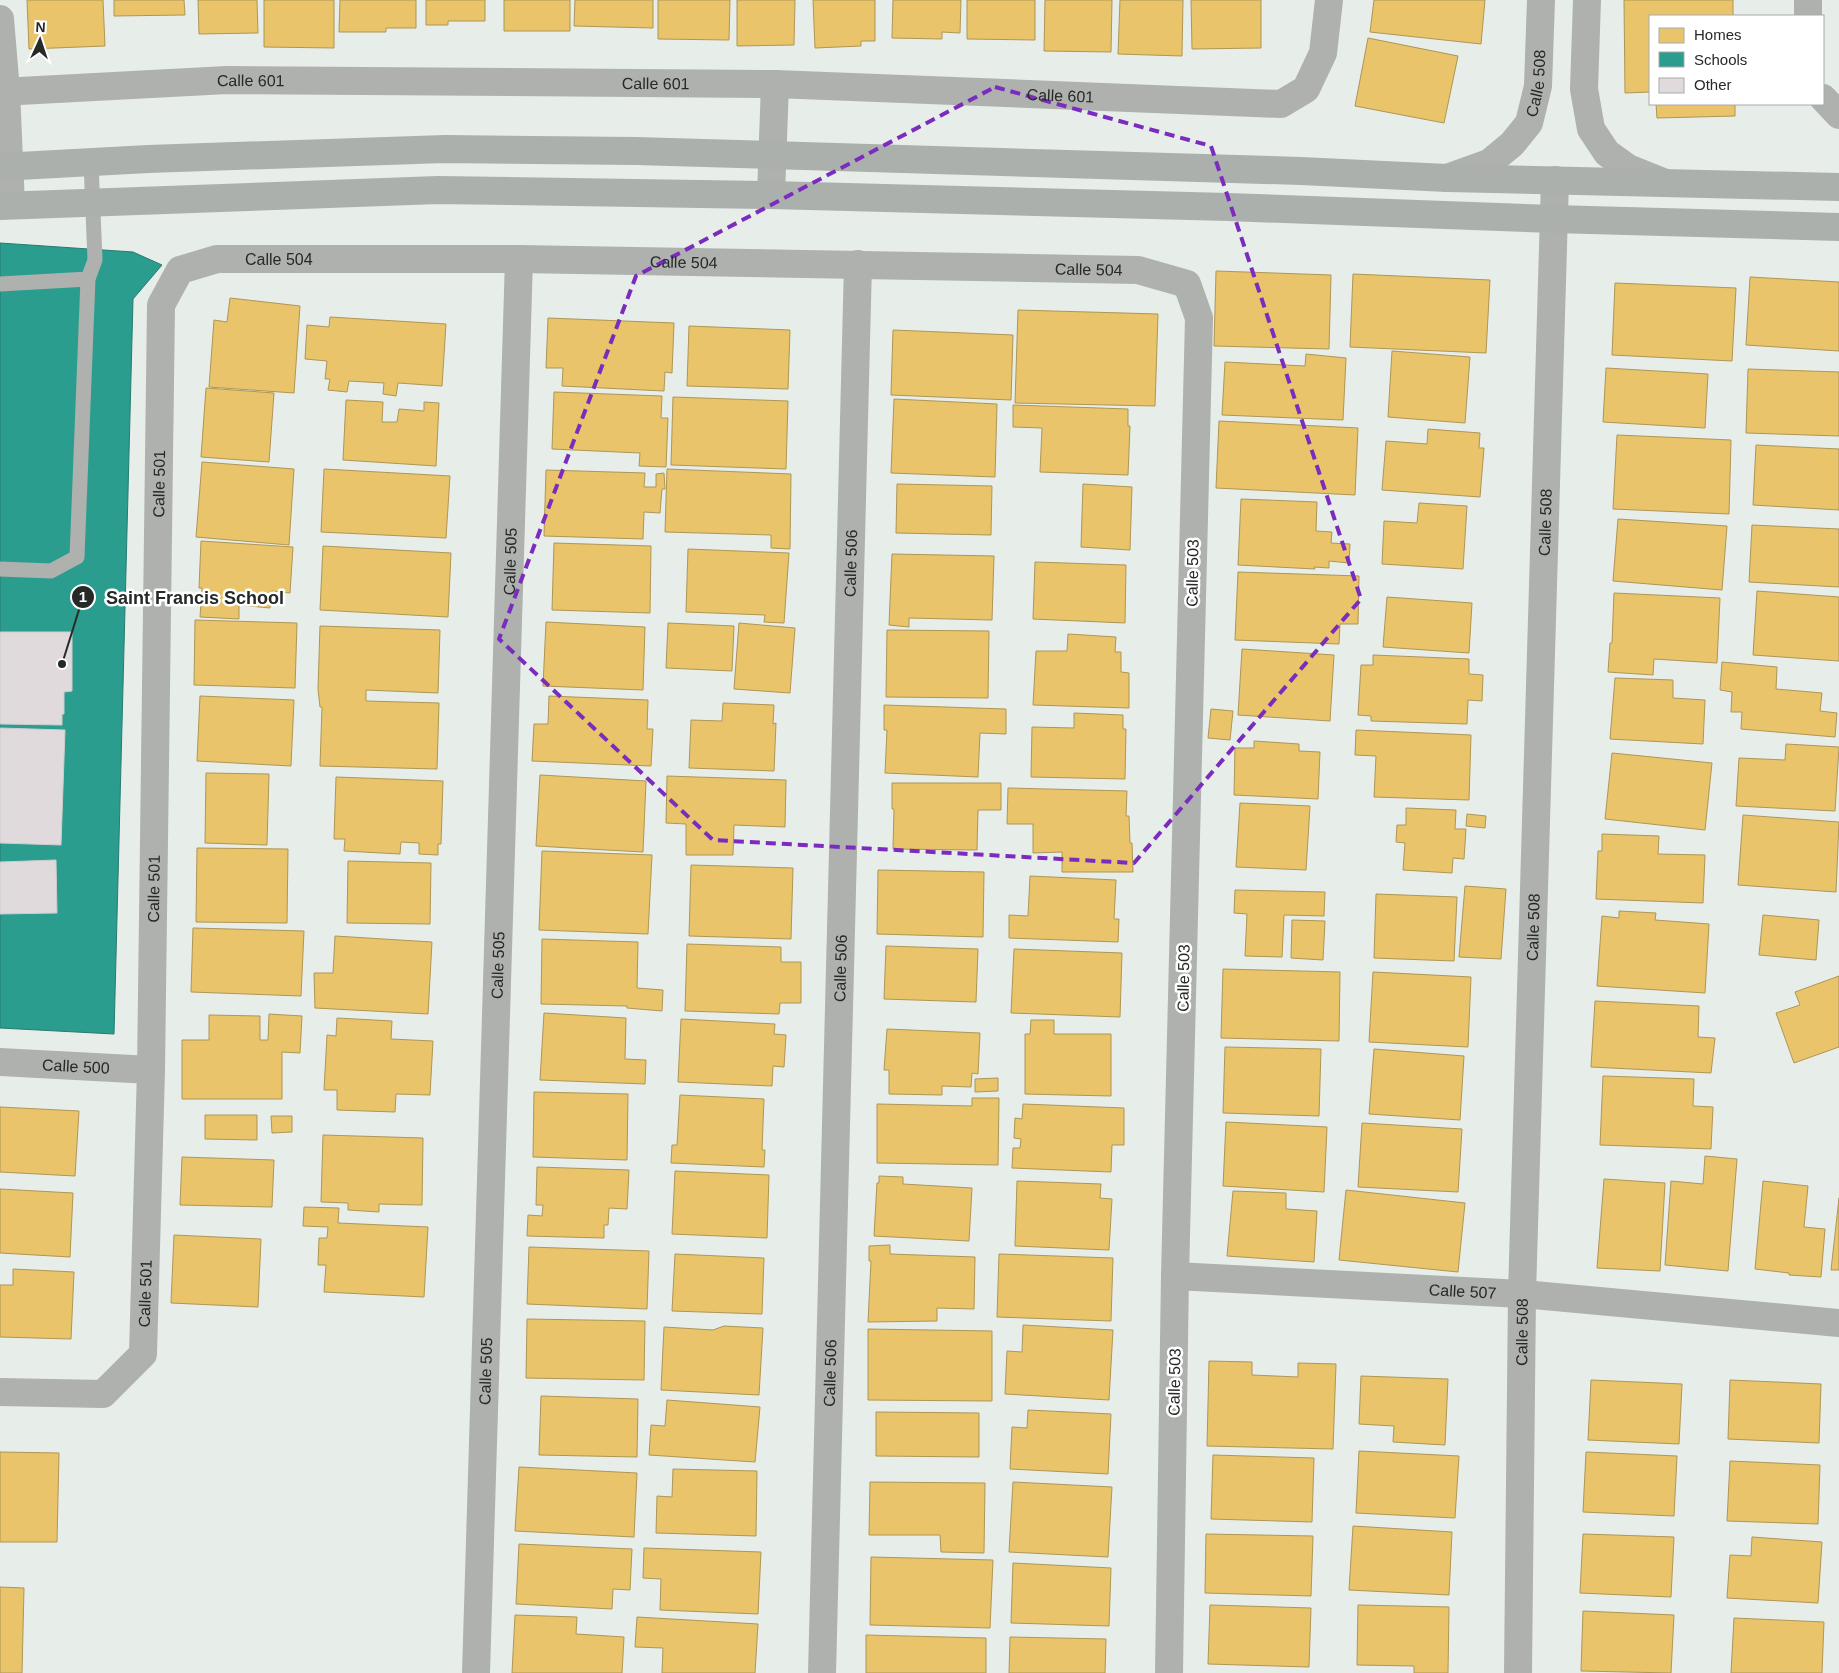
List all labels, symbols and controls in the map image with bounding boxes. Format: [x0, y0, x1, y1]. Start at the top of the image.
north arrow [15, 15, 65, 65]
legend [1649, 15, 1824, 105]
text: N [35, 19, 46, 35]
text: Homes [1694, 26, 1742, 43]
street label: Calle 508 [1523, 49, 1548, 119]
text: Schools [1694, 51, 1747, 68]
street label: Calle 601 [216, 72, 285, 90]
street label: Calle 601 [622, 75, 690, 92]
text: Other [1694, 76, 1732, 93]
street label: Calle 601 [1026, 86, 1095, 106]
street label: Calle 504 [245, 251, 313, 268]
street label: Calle 504 [650, 253, 718, 272]
street label: Calle 504 [1055, 261, 1123, 279]
street label: Calle 501 [150, 450, 168, 518]
street label: Calle 508 [1536, 488, 1555, 556]
street label: Calle 505 [501, 527, 520, 596]
street label: Calle 506 [841, 529, 860, 597]
street label: Calle 503 [1183, 539, 1202, 607]
callout: Saint Francis School [71, 581, 294, 614]
text: 1 [79, 588, 87, 605]
text: Saint Francis School [106, 588, 284, 608]
street label: Calle 501 [145, 855, 163, 923]
street label: Calle 508 [1524, 893, 1543, 961]
street label: Calle 505 [488, 931, 508, 999]
street label: Calle 506 [831, 934, 850, 1002]
street label: Calle 503 [1174, 944, 1193, 1012]
street label: Calle 500 [42, 1056, 110, 1077]
street label: Calle 501 [136, 1259, 155, 1328]
street label: Calle 507 [1428, 1281, 1497, 1302]
street label: Calle 508 [1513, 1298, 1531, 1366]
street label: Calle 505 [476, 1337, 495, 1405]
street label: Calle 506 [821, 1339, 840, 1407]
street label: Calle 503 [1165, 1348, 1184, 1416]

